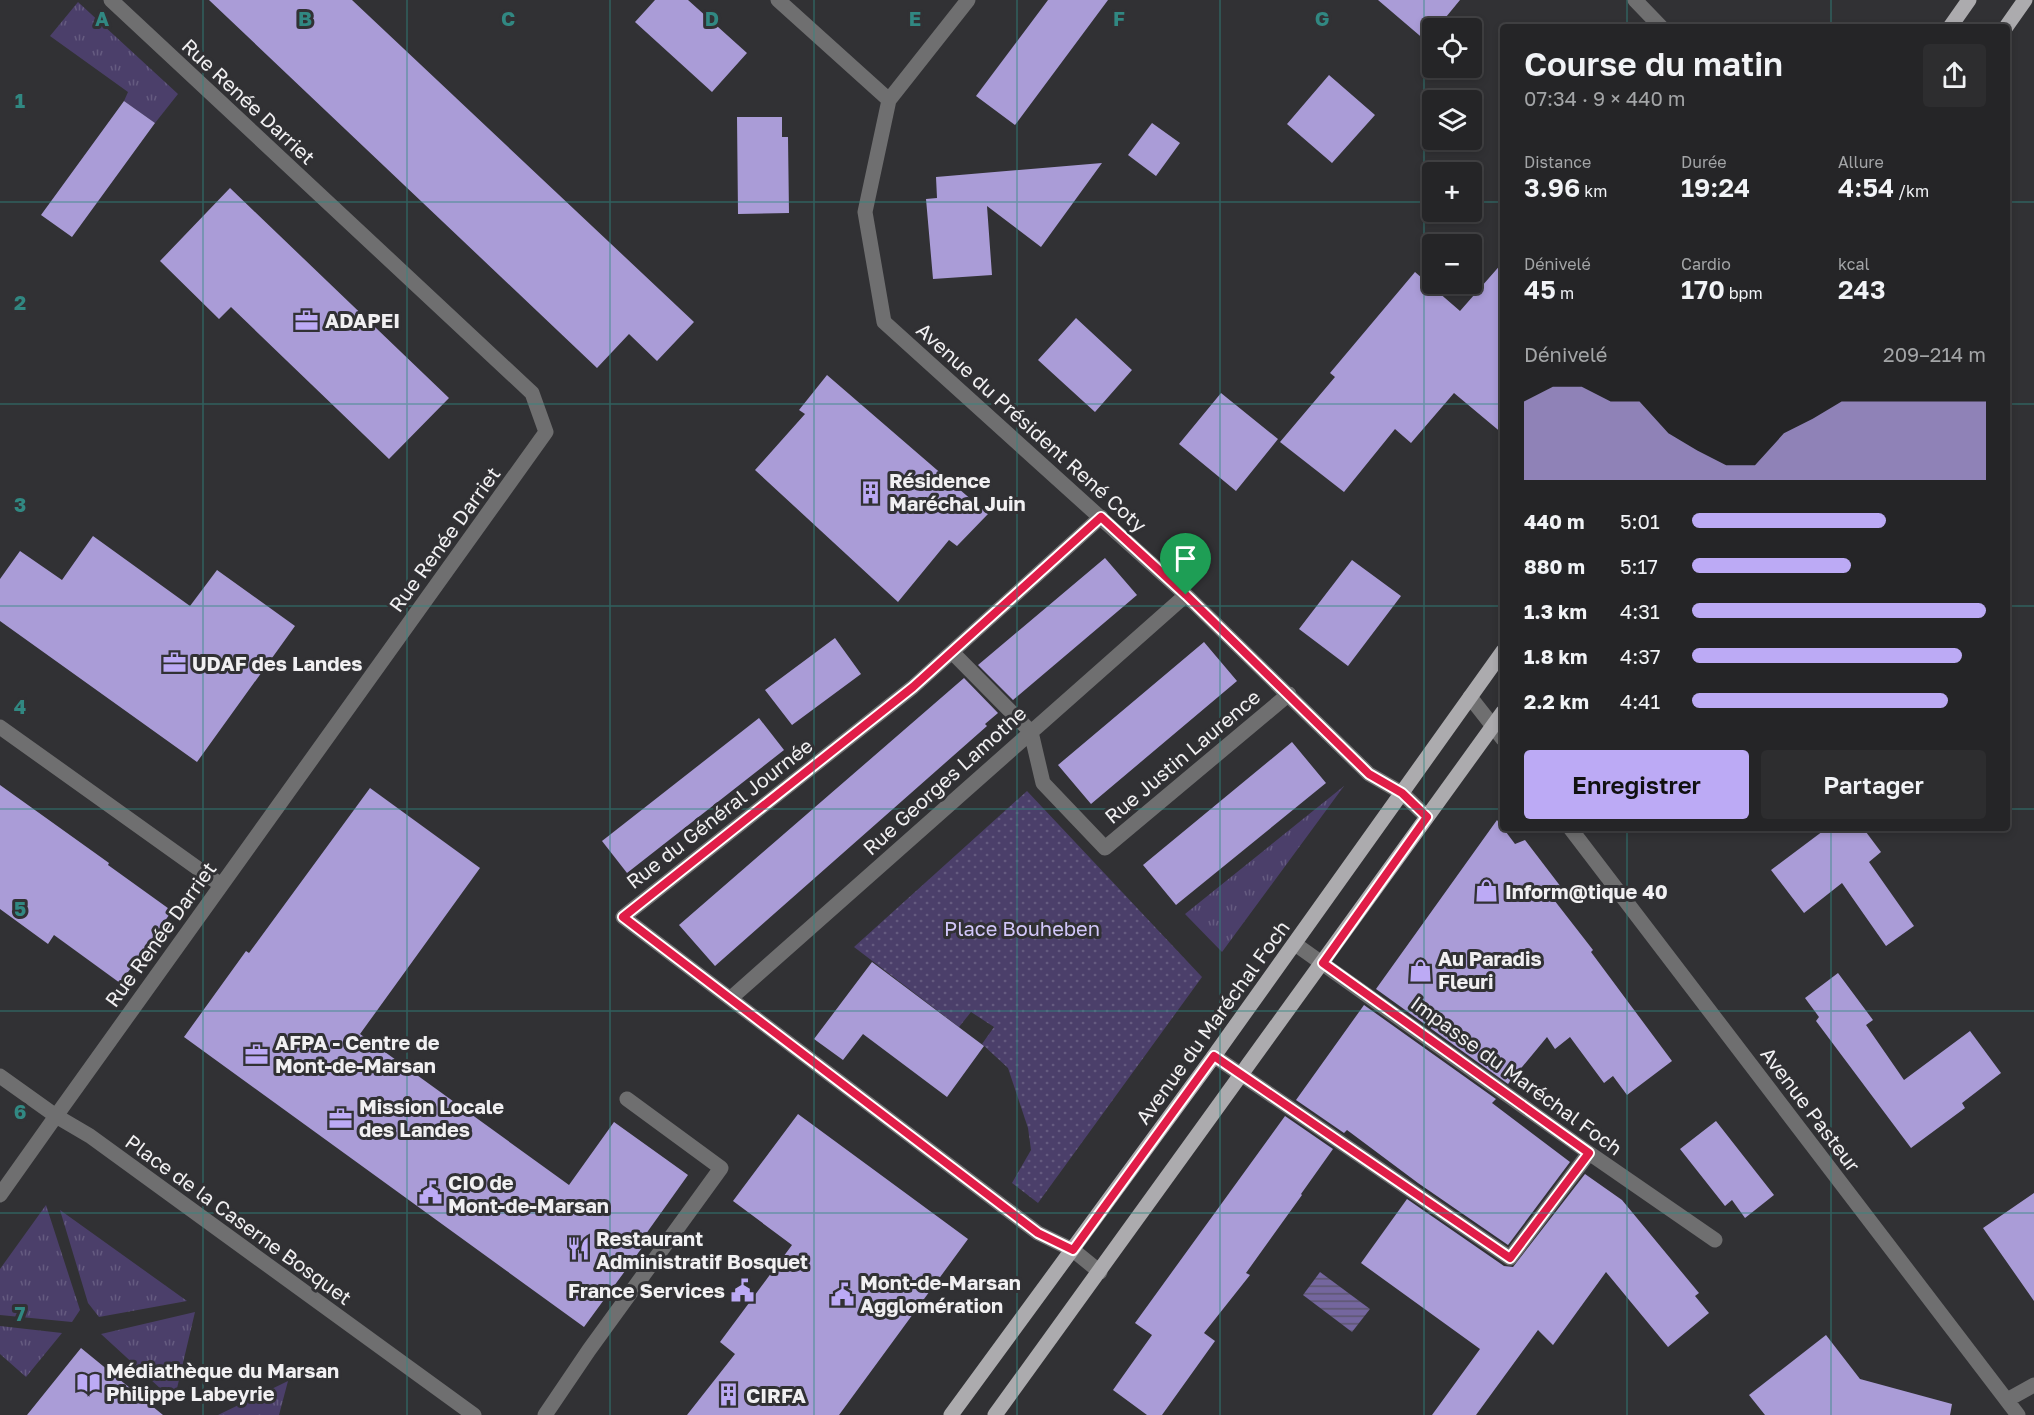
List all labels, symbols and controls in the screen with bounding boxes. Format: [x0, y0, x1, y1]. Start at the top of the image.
text: A [95, 6, 109, 30]
text: B [298, 6, 312, 30]
text: C [501, 6, 515, 30]
text: D [705, 6, 719, 30]
text: E [909, 6, 921, 30]
text: F [1113, 6, 1125, 30]
text: G [1315, 6, 1329, 30]
map controls [1422, 18, 1482, 294]
button: locate [1422, 18, 1482, 78]
street label: Rue Renée Darriet [177, 33, 321, 169]
text: Course du matin [1524, 44, 1783, 83]
button: share [1923, 44, 1986, 107]
text: 07:34 · 9 × 440 m [1524, 86, 1686, 110]
text: 1 [15, 88, 25, 112]
button: layers [1422, 90, 1482, 150]
text: Distance [1524, 152, 1591, 172]
text: Durée [1681, 152, 1727, 172]
text: Allure [1838, 152, 1884, 172]
button: + [1422, 162, 1482, 222]
text: 3.96 [1524, 172, 1580, 203]
text: 19:24 [1681, 172, 1750, 203]
text: 4:54 [1838, 172, 1894, 203]
text: km [1580, 181, 1607, 201]
text: /km [1894, 181, 1929, 201]
button: − [1422, 234, 1482, 294]
text: Dénivelé [1524, 254, 1591, 274]
text: Cardio [1681, 254, 1731, 274]
text: kcal [1838, 254, 1870, 274]
text: 45 [1524, 274, 1556, 305]
text: 170 [1681, 274, 1725, 305]
text: 243 [1838, 274, 1886, 305]
text: m [1556, 283, 1574, 303]
text: bpm [1725, 283, 1763, 303]
text: 2 [14, 290, 26, 314]
office icon: ADAPEI [294, 307, 320, 333]
place label: ADAPEI [325, 308, 400, 332]
street label: Avenue du Président René Coty [912, 317, 1152, 537]
text: Dénivelé [1524, 342, 1607, 366]
text: 209–214 m [1883, 342, 1986, 366]
street label: Rue Renée Darriet [383, 462, 505, 616]
place label: Résidence Maréchal Juin [889, 468, 1025, 515]
building icon: Résidence Maréchal Juin [858, 479, 884, 505]
text: 3 [14, 492, 26, 516]
text: 440 m [1524, 509, 1585, 533]
text: 5:01 [1620, 509, 1660, 533]
pin [1160, 533, 1211, 595]
icon: arrive [1169, 542, 1202, 575]
text: 880 m [1524, 554, 1585, 578]
text: 5:17 [1620, 554, 1658, 578]
text: 1.3 km [1524, 599, 1587, 623]
text: 4:31 [1620, 599, 1660, 623]
text: 1.8 km [1524, 644, 1588, 668]
text: 4:37 [1620, 644, 1661, 668]
office icon: UDAF des Landes [161, 650, 187, 676]
place label: UDAF des Landes [192, 651, 363, 675]
street label: Rue Justin Laurence [1099, 684, 1265, 828]
text: 2.2 km [1524, 689, 1589, 713]
text: 4:41 [1620, 689, 1660, 713]
text: 4 [14, 694, 26, 718]
street label: Rue Georges Lamothe [857, 700, 1031, 860]
street label: Rue du Général Journée [621, 733, 817, 893]
button: Enregistrer [1524, 750, 1749, 819]
button: Partager [1761, 750, 1986, 819]
street label: Rue Renée Darriet [99, 857, 221, 1011]
shop icon: Inform@tique 40 [1474, 878, 1500, 904]
place label: Inform@tique 40 [1505, 879, 1668, 903]
text: 5 [14, 896, 26, 920]
park label: Place Bouheben [944, 916, 1100, 940]
street label: Avenue du Maréchal Foch [1130, 916, 1294, 1128]
place label: Au Paradis Fleuri [1438, 946, 1542, 993]
shop icon: Au Paradis Fleuri [1407, 957, 1433, 983]
street label: Impasse du Maréchal Foch [1407, 990, 1627, 1160]
place label: AFPA - Centre de Mont-de-Marsan [275, 1030, 440, 1077]
office icon: AFPA - Centre de Mont-de-Marsan [244, 1041, 270, 1067]
street label: Avenue Pasteur [1756, 1042, 1866, 1176]
place label: Mission Locale des Landes [359, 1094, 504, 1141]
text: 6 [14, 1099, 26, 1123]
office icon: Mission Locale des Landes [328, 1105, 354, 1131]
street label: Place de la Caserne Bosquet [121, 1129, 357, 1309]
place label: CIO de Mont-de-Marsan [448, 1170, 609, 1217]
public building icon: CIO de Mont-de-Marsan [417, 1180, 443, 1206]
place label: Restaurant Administratif Bosquet [596, 1226, 808, 1273]
restaurant icon: Restaurant Administratif Bosquet [565, 1236, 591, 1262]
place label: Mont-de-Marsan Agglomération [860, 1270, 1021, 1317]
public building icon: France Services [730, 1277, 756, 1303]
place label: France Services [568, 1278, 725, 1302]
public building icon: Mont-de-Marsan Agglomération [829, 1281, 855, 1307]
text: 7 [15, 1301, 26, 1325]
place label: Médiathèque du Marsan Philippe Labeyrie [106, 1358, 339, 1405]
library icon: Médiathèque du Marsan Philippe Labeyrie [75, 1369, 101, 1395]
building icon: CIRFA [715, 1382, 741, 1408]
place label: CIRFA [746, 1383, 806, 1407]

